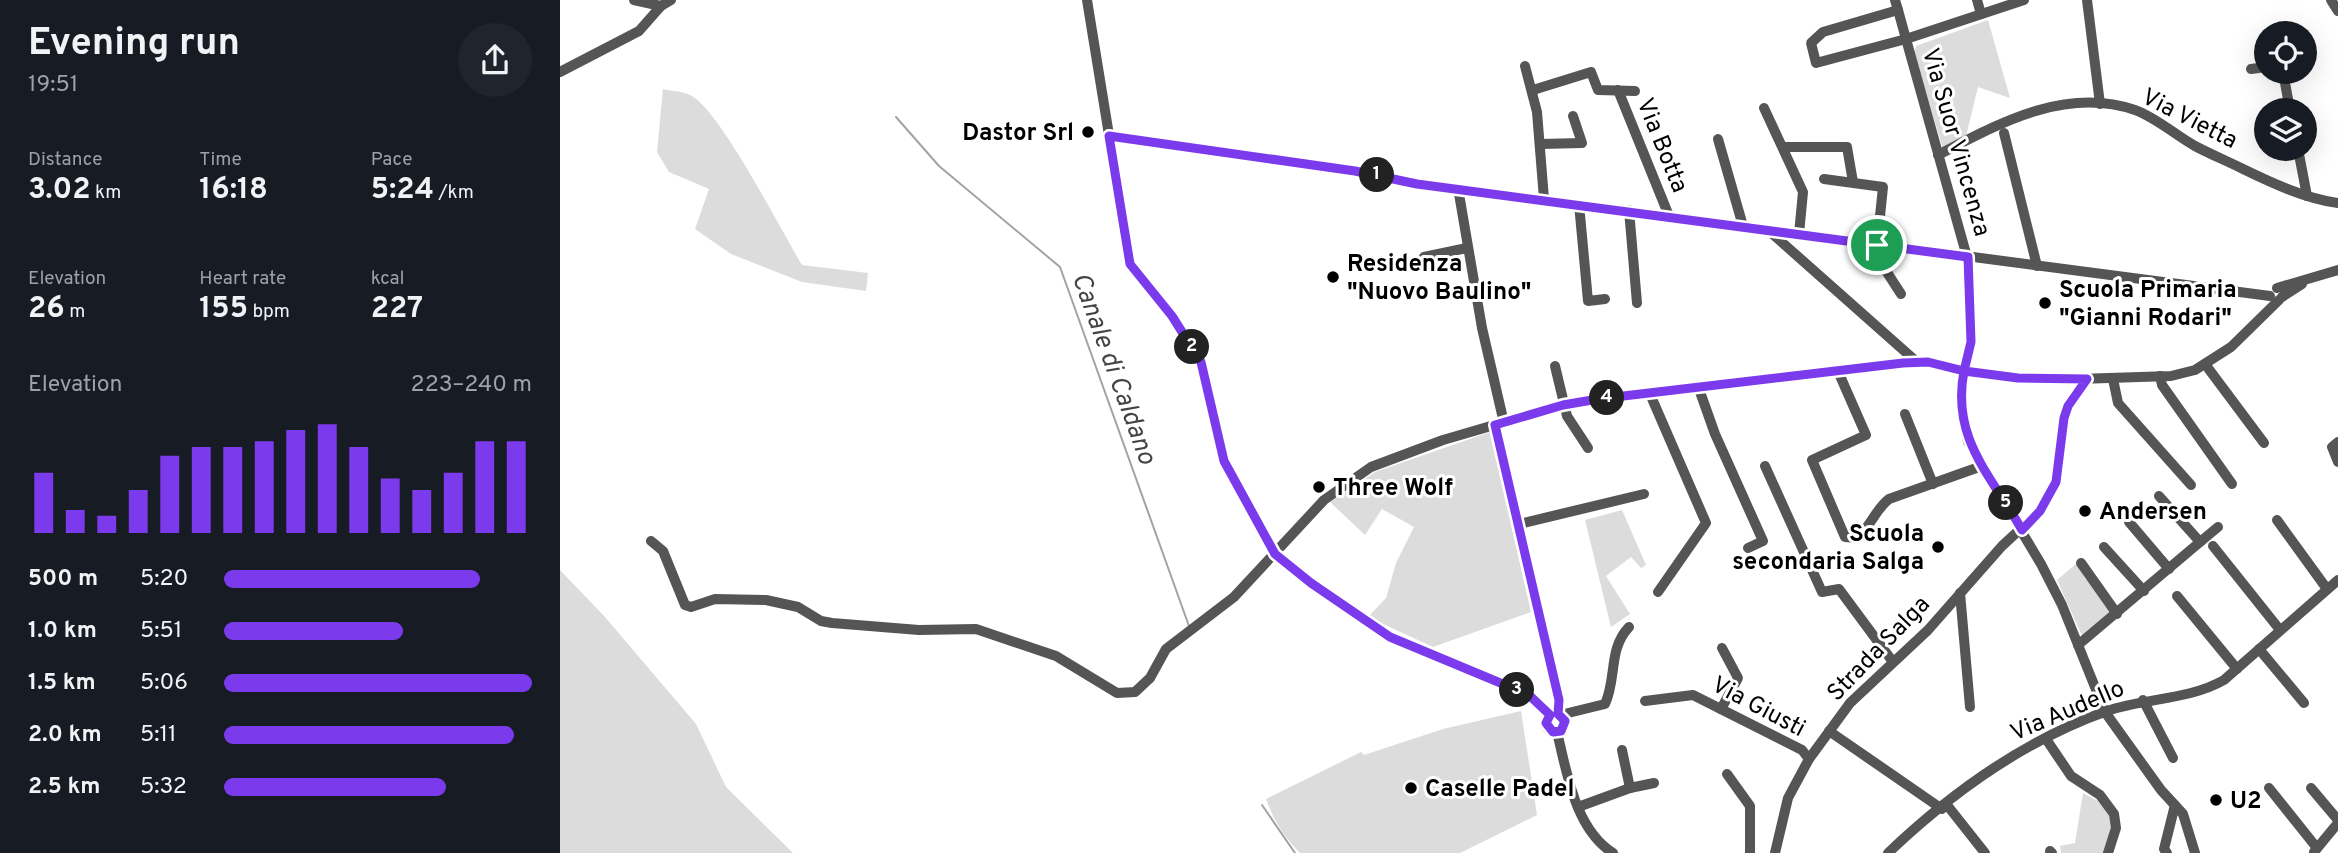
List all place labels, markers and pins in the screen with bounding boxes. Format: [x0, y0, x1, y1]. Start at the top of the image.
place label: Dastor Srl [962, 119, 1074, 149]
marker: Dastor Srl [1080, 124, 1096, 140]
pin: 1 [1360, 158, 1394, 192]
pin [1847, 215, 1907, 275]
place label: Residenza "Nuovo Baulino" [1347, 250, 1531, 308]
marker: Residenza "Nuovo Baulino" [1325, 269, 1341, 285]
place label: Scuola Primaria "Gianni Rodari" [2059, 276, 2237, 334]
marker: Scuola Primaria "Gianni Rodari" [2037, 295, 2053, 311]
pin: 2 [1174, 330, 1210, 364]
pin: 4 [1590, 380, 1624, 416]
place label: Three Wolf [1333, 474, 1453, 504]
marker: Three Wolf [1311, 479, 1327, 495]
pin: 5 [1988, 486, 2024, 520]
place label: Andersen [2099, 498, 2207, 528]
marker: Andersen [2077, 503, 2093, 519]
place label: Scuola secondaria Salga [1732, 520, 1924, 578]
marker: Scuola secondaria Salga [1930, 539, 1946, 555]
pin: 3 [1500, 672, 1534, 708]
place label: Caselle Padel [1425, 775, 1574, 805]
marker: Caselle Padel [1403, 780, 1419, 796]
place label: U2 [2230, 787, 2262, 817]
marker: U2 [2208, 792, 2224, 808]

